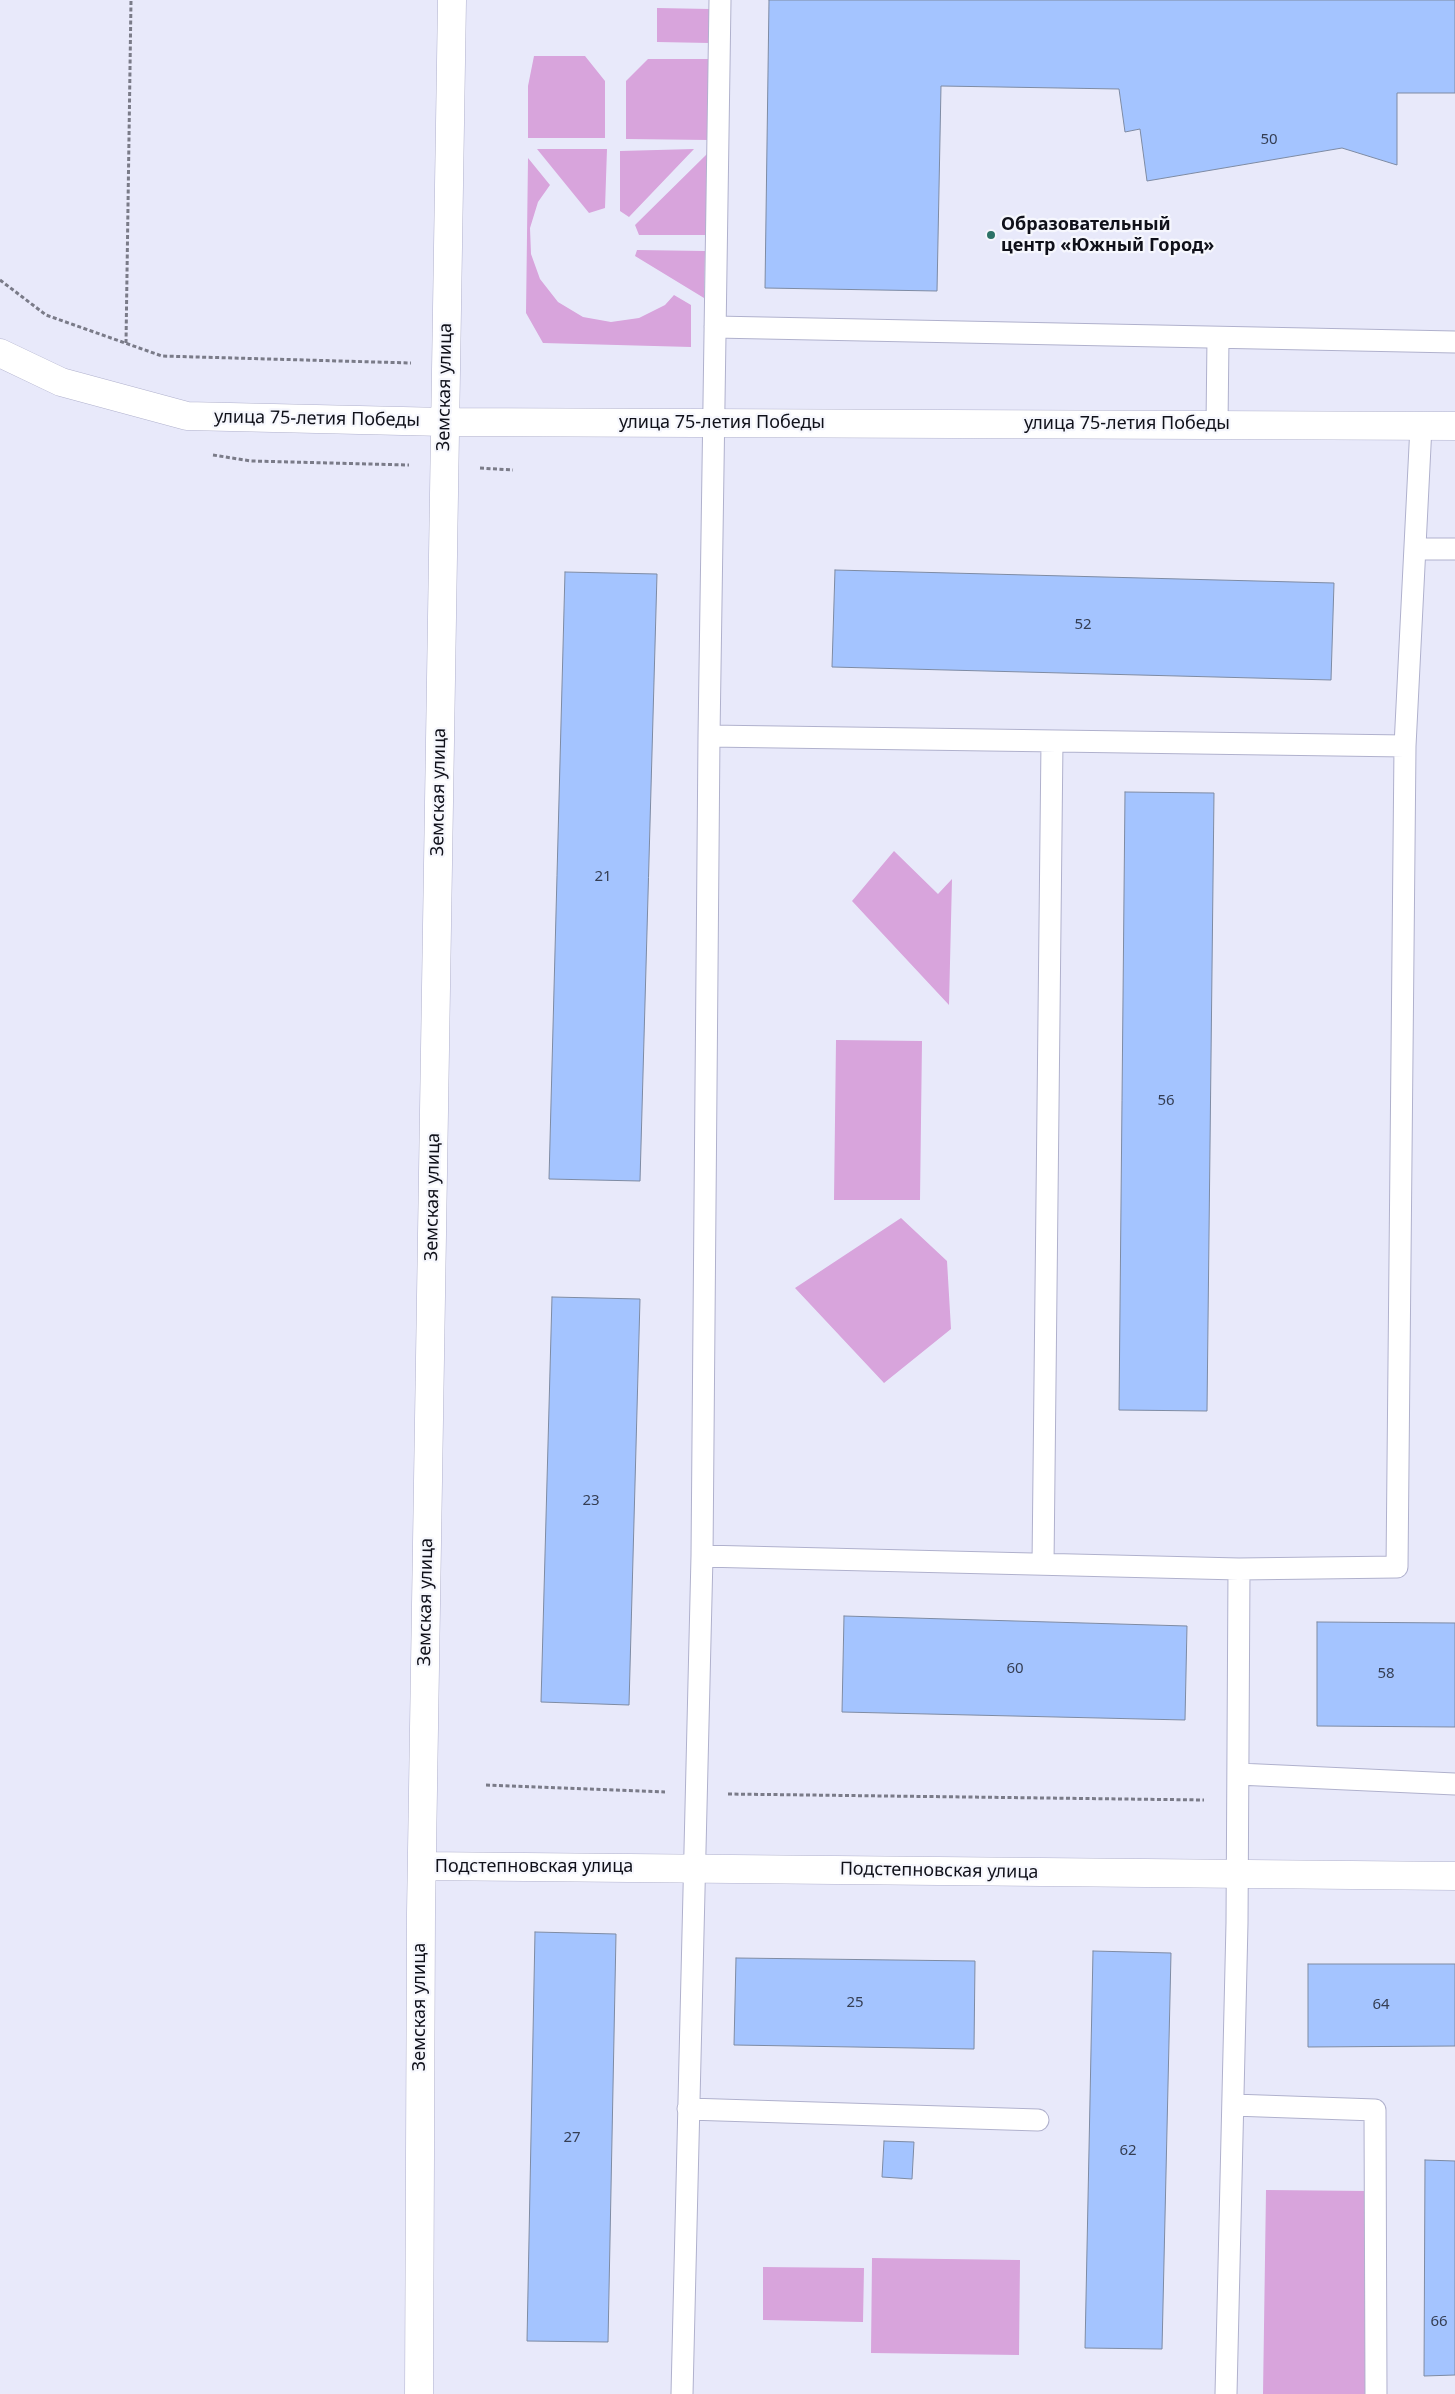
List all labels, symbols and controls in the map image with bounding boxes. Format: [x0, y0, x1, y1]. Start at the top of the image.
house number: 50 [1260, 131, 1278, 149]
place label: Образовательный центр «Южный Город» [1001, 214, 1214, 256]
marker: Образовательный центр «Южный Город» [985, 229, 997, 241]
street label: Земская улица [433, 323, 457, 451]
street label: улица 75-летия Победы [214, 406, 420, 432]
street label: улица 75-летия Победы [619, 412, 825, 434]
street label: улица 75-летия Победы [1024, 413, 1230, 435]
house number: 52 [1074, 616, 1092, 634]
street label: Земская улица [427, 728, 451, 856]
house number: 21 [594, 868, 612, 886]
house number: 56 [1157, 1092, 1175, 1110]
street label: Земская улица [421, 1133, 445, 1261]
house number: 23 [582, 1492, 600, 1510]
street label: Земская улица [414, 1538, 438, 1666]
house number: 60 [1006, 1660, 1024, 1678]
house number: 58 [1377, 1665, 1395, 1683]
street label: Подстепновская улица [435, 1856, 633, 1878]
street label: Подстепновская улица [840, 1858, 1038, 1884]
street label: Земская улица [409, 1943, 431, 2071]
house number: 25 [846, 1994, 864, 2012]
house number: 64 [1372, 1996, 1390, 2014]
house number: 27 [563, 2129, 581, 2147]
house number: 62 [1119, 2142, 1137, 2160]
house number: 66 [1430, 2313, 1448, 2331]

